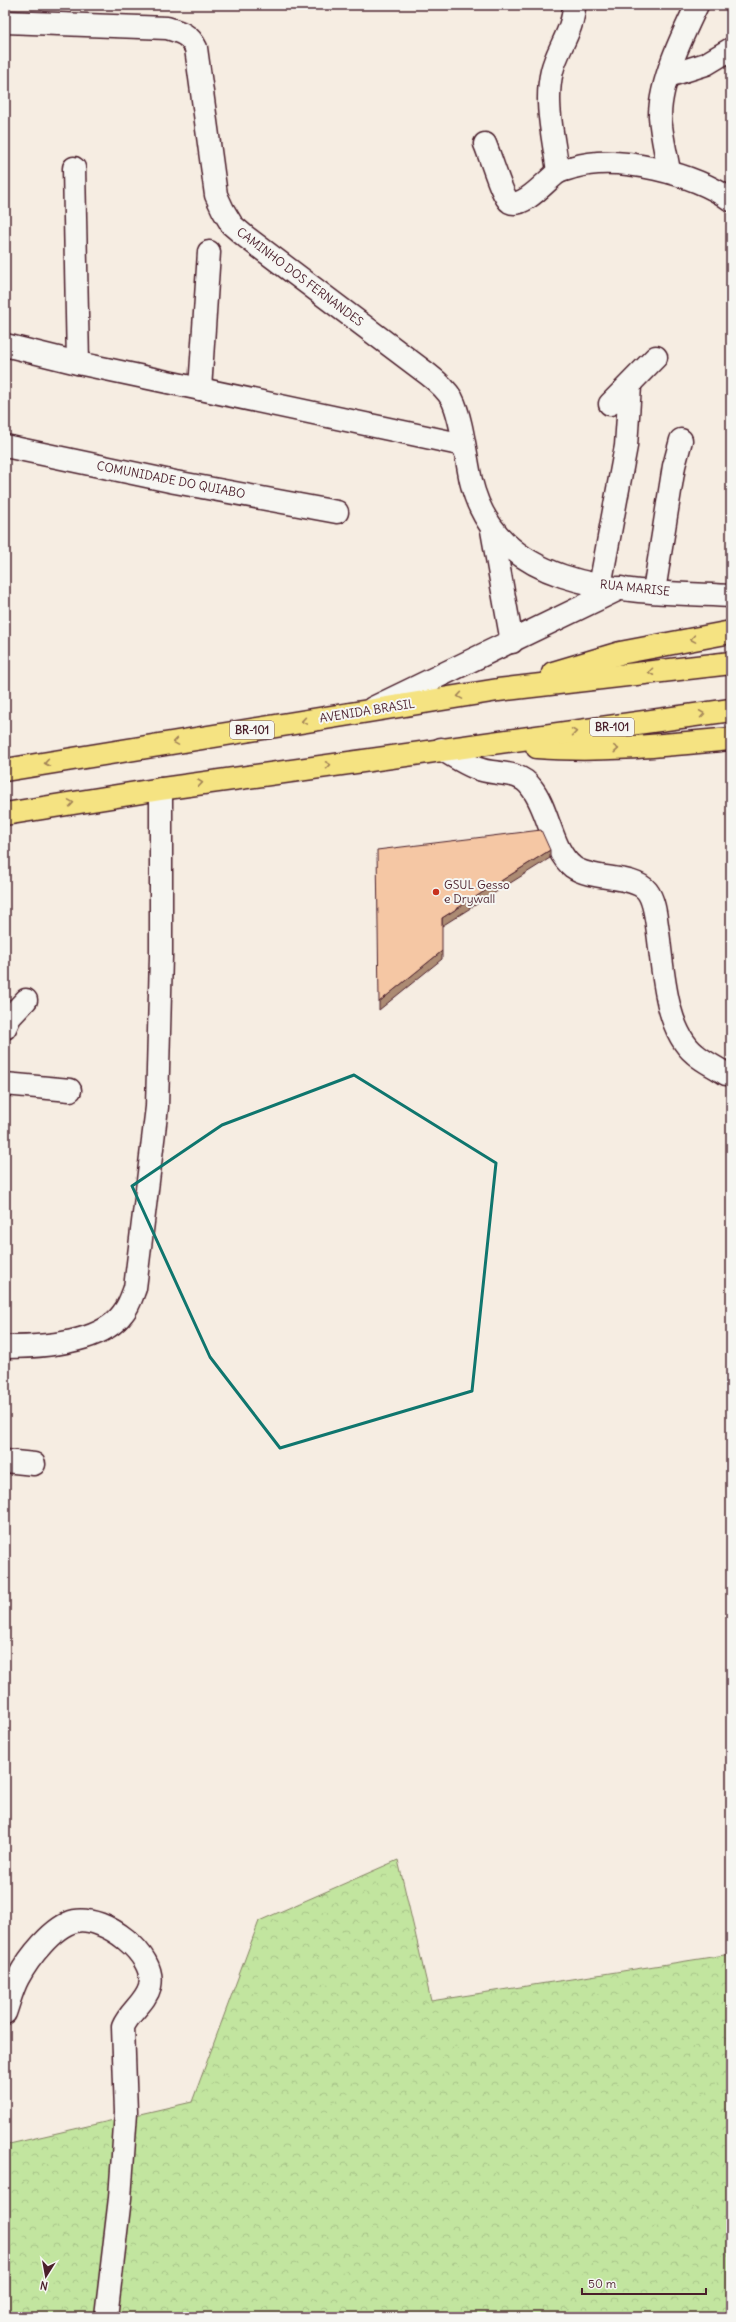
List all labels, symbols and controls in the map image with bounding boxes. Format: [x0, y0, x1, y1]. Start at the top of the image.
street label: CAMINHO DOS FERNANDES [234, 224, 367, 329]
street label: COMUNIDADE DO QUIABO [96, 458, 247, 501]
street label: RUA MARISE [599, 576, 671, 599]
one-way arrow [689, 634, 696, 643]
one-way arrow [647, 667, 654, 676]
one-way arrow [457, 691, 463, 700]
street label: AVENIDA BRASIL [318, 696, 416, 725]
one-way arrow [699, 710, 705, 719]
one-way arrow [301, 717, 307, 725]
road number: BR-101 [590, 718, 634, 736]
road number: BR-101 [230, 721, 274, 739]
one-way arrow [571, 728, 577, 737]
one-way arrow [172, 738, 179, 746]
one-way arrow [613, 744, 619, 753]
one-way arrow [44, 759, 50, 767]
one-way arrow [325, 761, 331, 770]
one-way arrow [197, 779, 203, 788]
one-way arrow [68, 799, 74, 808]
place label: GSUL Gesso e Drywall [444, 877, 510, 906]
marker: GSUL Gesso e Drywall [431, 887, 441, 897]
north arrow [26, 2256, 66, 2296]
scale bar [582, 2270, 706, 2296]
text: 50 m [588, 2276, 617, 2291]
text: N [39, 2278, 49, 2293]

